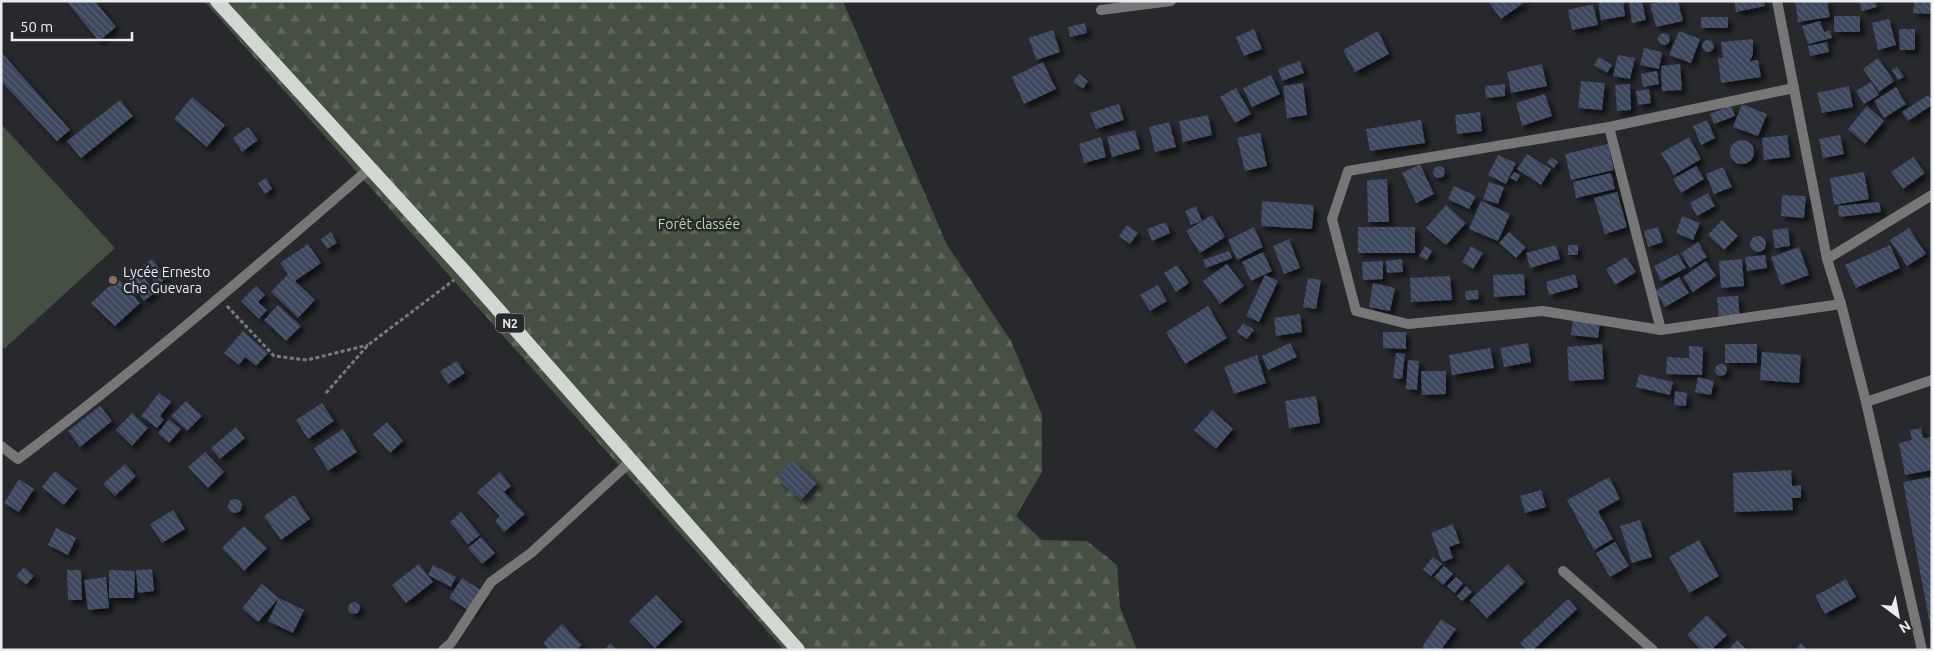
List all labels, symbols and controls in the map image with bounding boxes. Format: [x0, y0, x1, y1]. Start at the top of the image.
scale bar [12, 10, 132, 42]
text: 50 m [20, 18, 53, 35]
park label: Forêt classée [658, 216, 740, 232]
place label: Lycée Ernesto Che Guevara [123, 264, 210, 296]
marker: Lycée Ernesto Che Guevara [107, 274, 119, 286]
road number: N2 [496, 314, 524, 332]
north arrow [1873, 591, 1923, 641]
text: N [1896, 617, 1914, 637]

